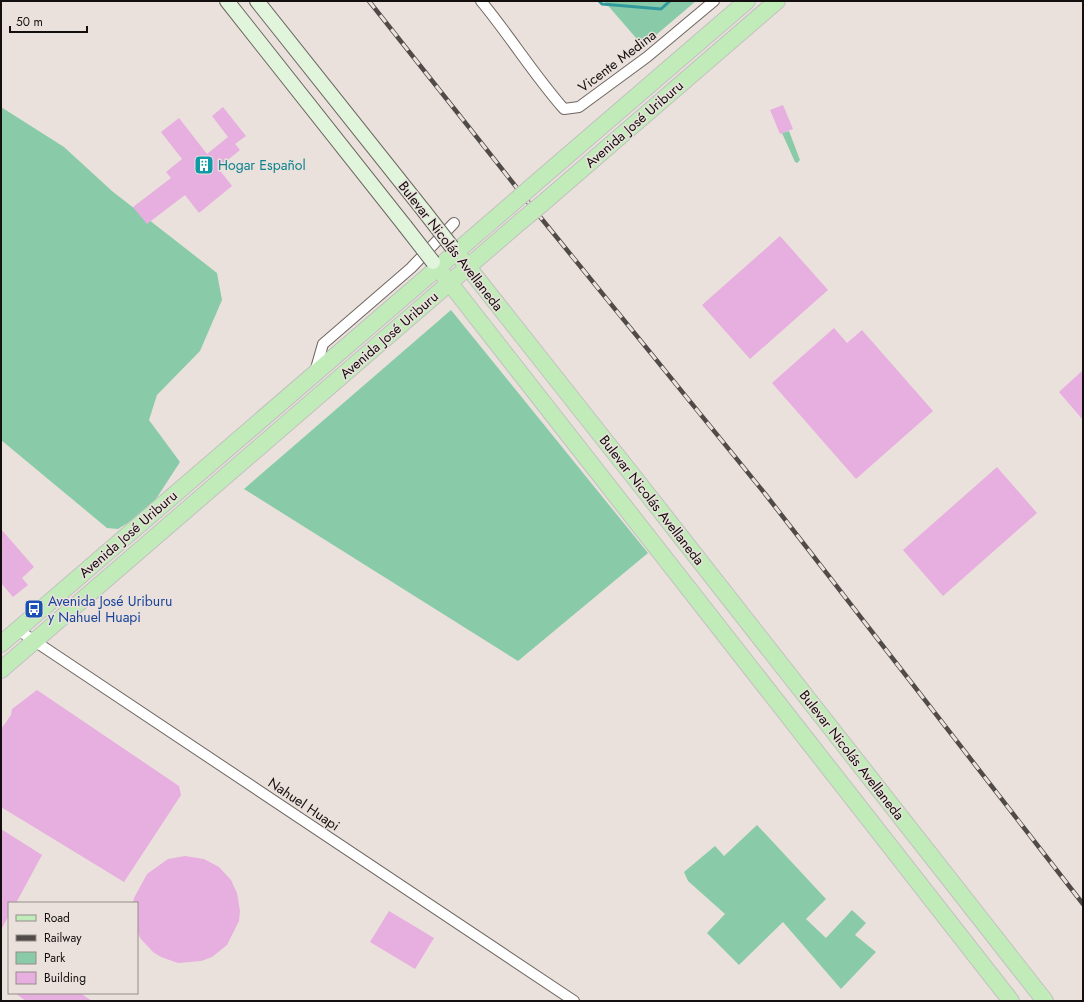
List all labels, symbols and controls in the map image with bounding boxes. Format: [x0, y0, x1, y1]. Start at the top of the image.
scale bar [10, 8, 87, 34]
text: 50 m [16, 13, 43, 31]
street label: Vicente Medina [574, 25, 660, 97]
street label: Avenida José Uriburu [581, 76, 687, 172]
building icon: Hogar Español [193, 154, 215, 176]
place label: Hogar Español [218, 155, 306, 175]
street label: Bulevar Nicolás Avellaneda [394, 177, 508, 315]
street label: Avenida José Uriburu [336, 287, 442, 383]
street label: Bulevar Nicolás Avellaneda [595, 431, 709, 569]
street label: Avenida José Uriburu [75, 486, 181, 582]
place label: Avenida José Uriburu y Nahuel Huapi [48, 591, 172, 627]
bus stop icon: Avenida José Uriburu y Nahuel Huapi [23, 598, 45, 620]
street label: Bulevar Nicolás Avellaneda [795, 686, 909, 824]
street label: Nahuel Huapi [264, 773, 344, 835]
legend [8, 902, 138, 994]
text: Road [44, 909, 70, 927]
text: Railway [44, 929, 82, 947]
text: Park [44, 949, 66, 967]
text: Building [44, 969, 86, 987]

